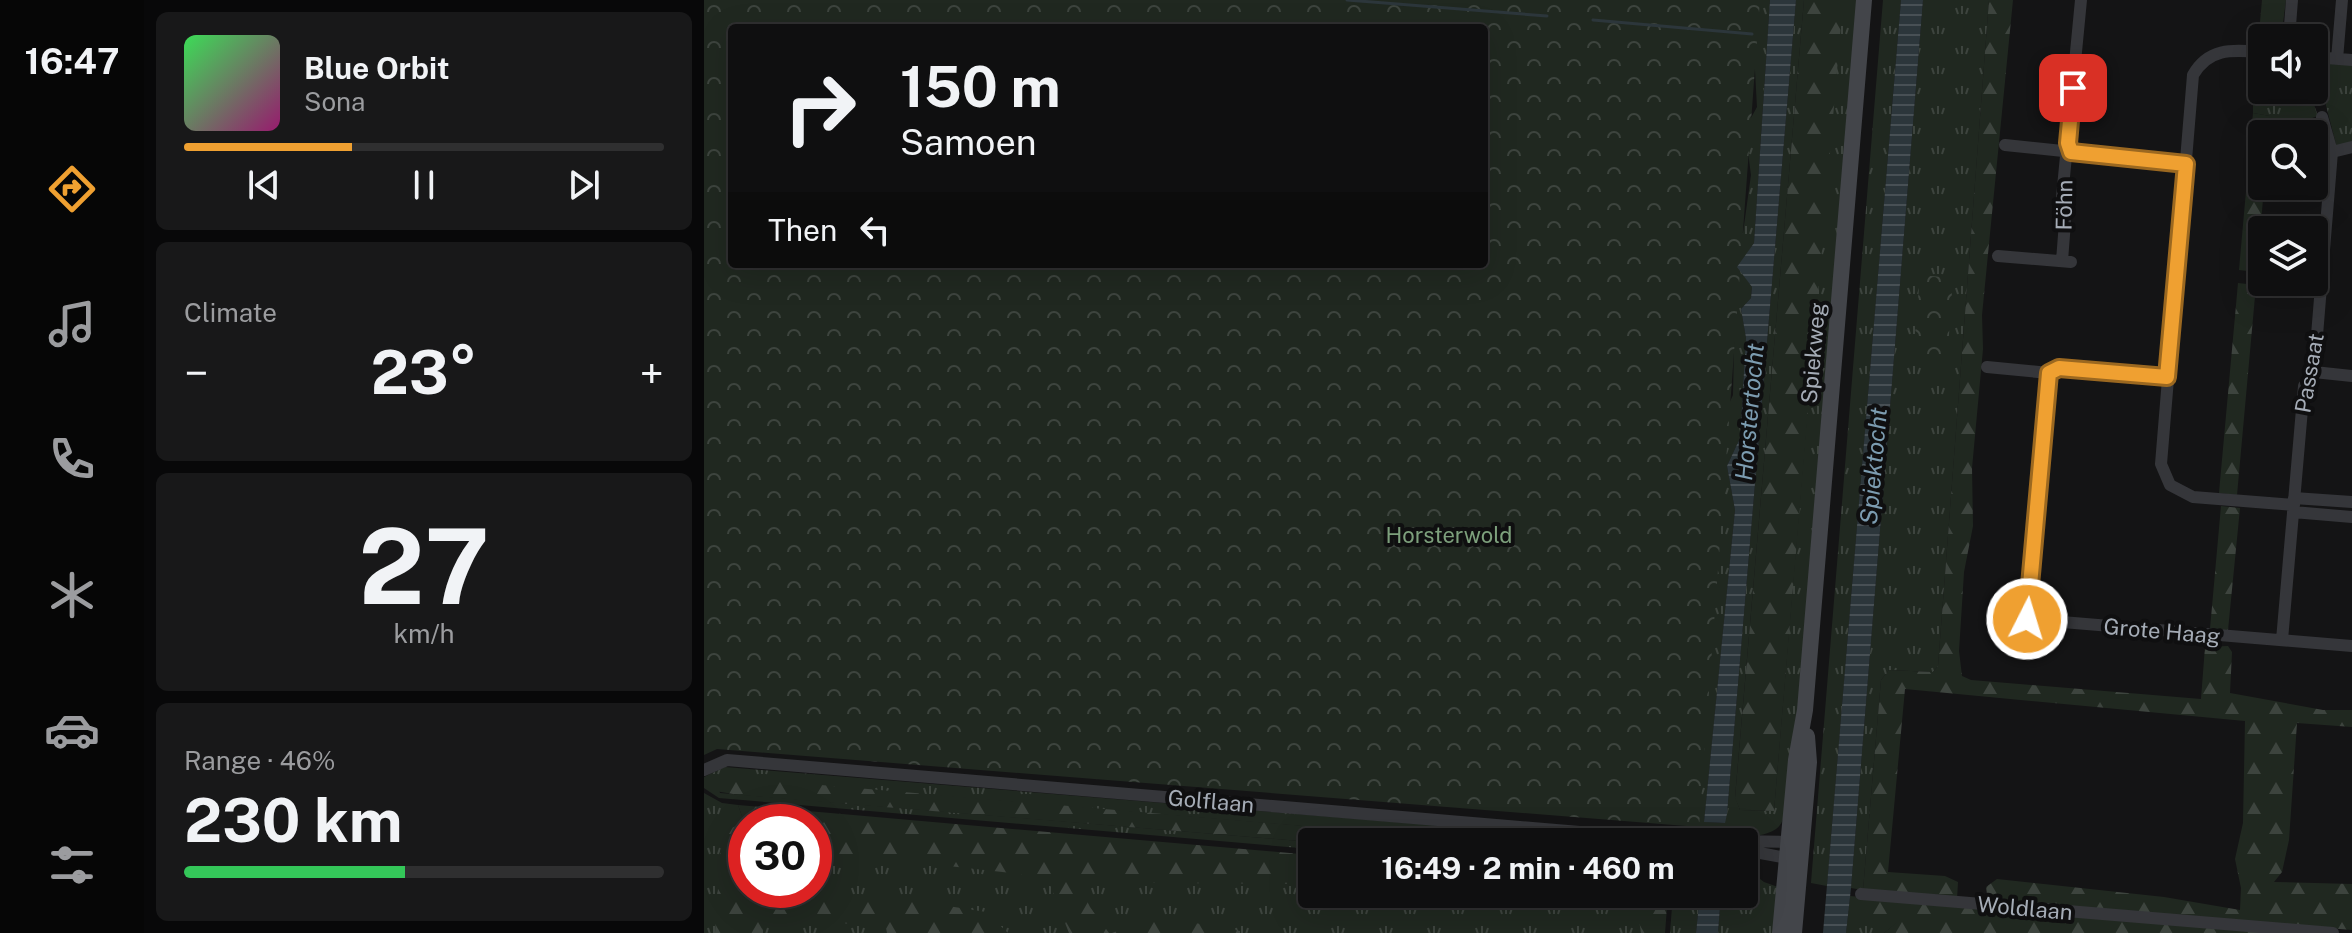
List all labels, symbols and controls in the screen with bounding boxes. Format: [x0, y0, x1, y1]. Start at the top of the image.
map controls [2248, 24, 2328, 296]
button: sound [2248, 24, 2328, 104]
text: 16:47 [25, 40, 119, 82]
text: Blue Orbit [304, 50, 450, 86]
text: 150 m [900, 54, 1061, 120]
pin [2039, 54, 2107, 122]
icon: right [768, 56, 872, 160]
icon: arrive [2051, 66, 2095, 110]
text: Sona [304, 86, 365, 117]
button: search [2248, 120, 2328, 200]
text: Samoen [900, 121, 1037, 163]
icon: directions [44, 161, 100, 217]
icon: previous [242, 163, 286, 207]
icon: pause [402, 163, 446, 207]
icon: next [562, 163, 606, 207]
street label: Föhn [2051, 179, 2077, 231]
icon: left [853, 208, 897, 252]
text: Then [768, 212, 837, 248]
button: layers [2248, 216, 2328, 296]
icon: music [44, 296, 100, 352]
text: Climate [184, 297, 277, 328]
street label: Spiekweg [1796, 301, 1830, 405]
street label: Passaat [2289, 331, 2329, 415]
text: 23° [371, 337, 477, 408]
water label: Horstertocht [1729, 342, 1769, 482]
text: − [184, 347, 208, 399]
text: + [640, 347, 664, 399]
water label: Spiektocht [1854, 406, 1892, 526]
icon: phone [44, 431, 100, 487]
text: 27 [358, 505, 490, 627]
park label: Horsterwold [1386, 522, 1512, 548]
icon: climate [44, 567, 100, 623]
position arrow [1985, 577, 2069, 661]
street label: Grote Haag [2102, 613, 2222, 649]
text: km/h [393, 618, 455, 649]
icon: car [44, 702, 100, 758]
text: Range · 46% [184, 745, 335, 776]
street label: Golflaan [1167, 784, 1255, 818]
text: 230 km [184, 785, 403, 856]
speed limit sign: 30 [728, 804, 832, 908]
icon: filters [44, 837, 100, 893]
text: 16:49 · 2 min · 460 m [1381, 850, 1675, 886]
street label: Woldlaan [1976, 891, 2074, 925]

